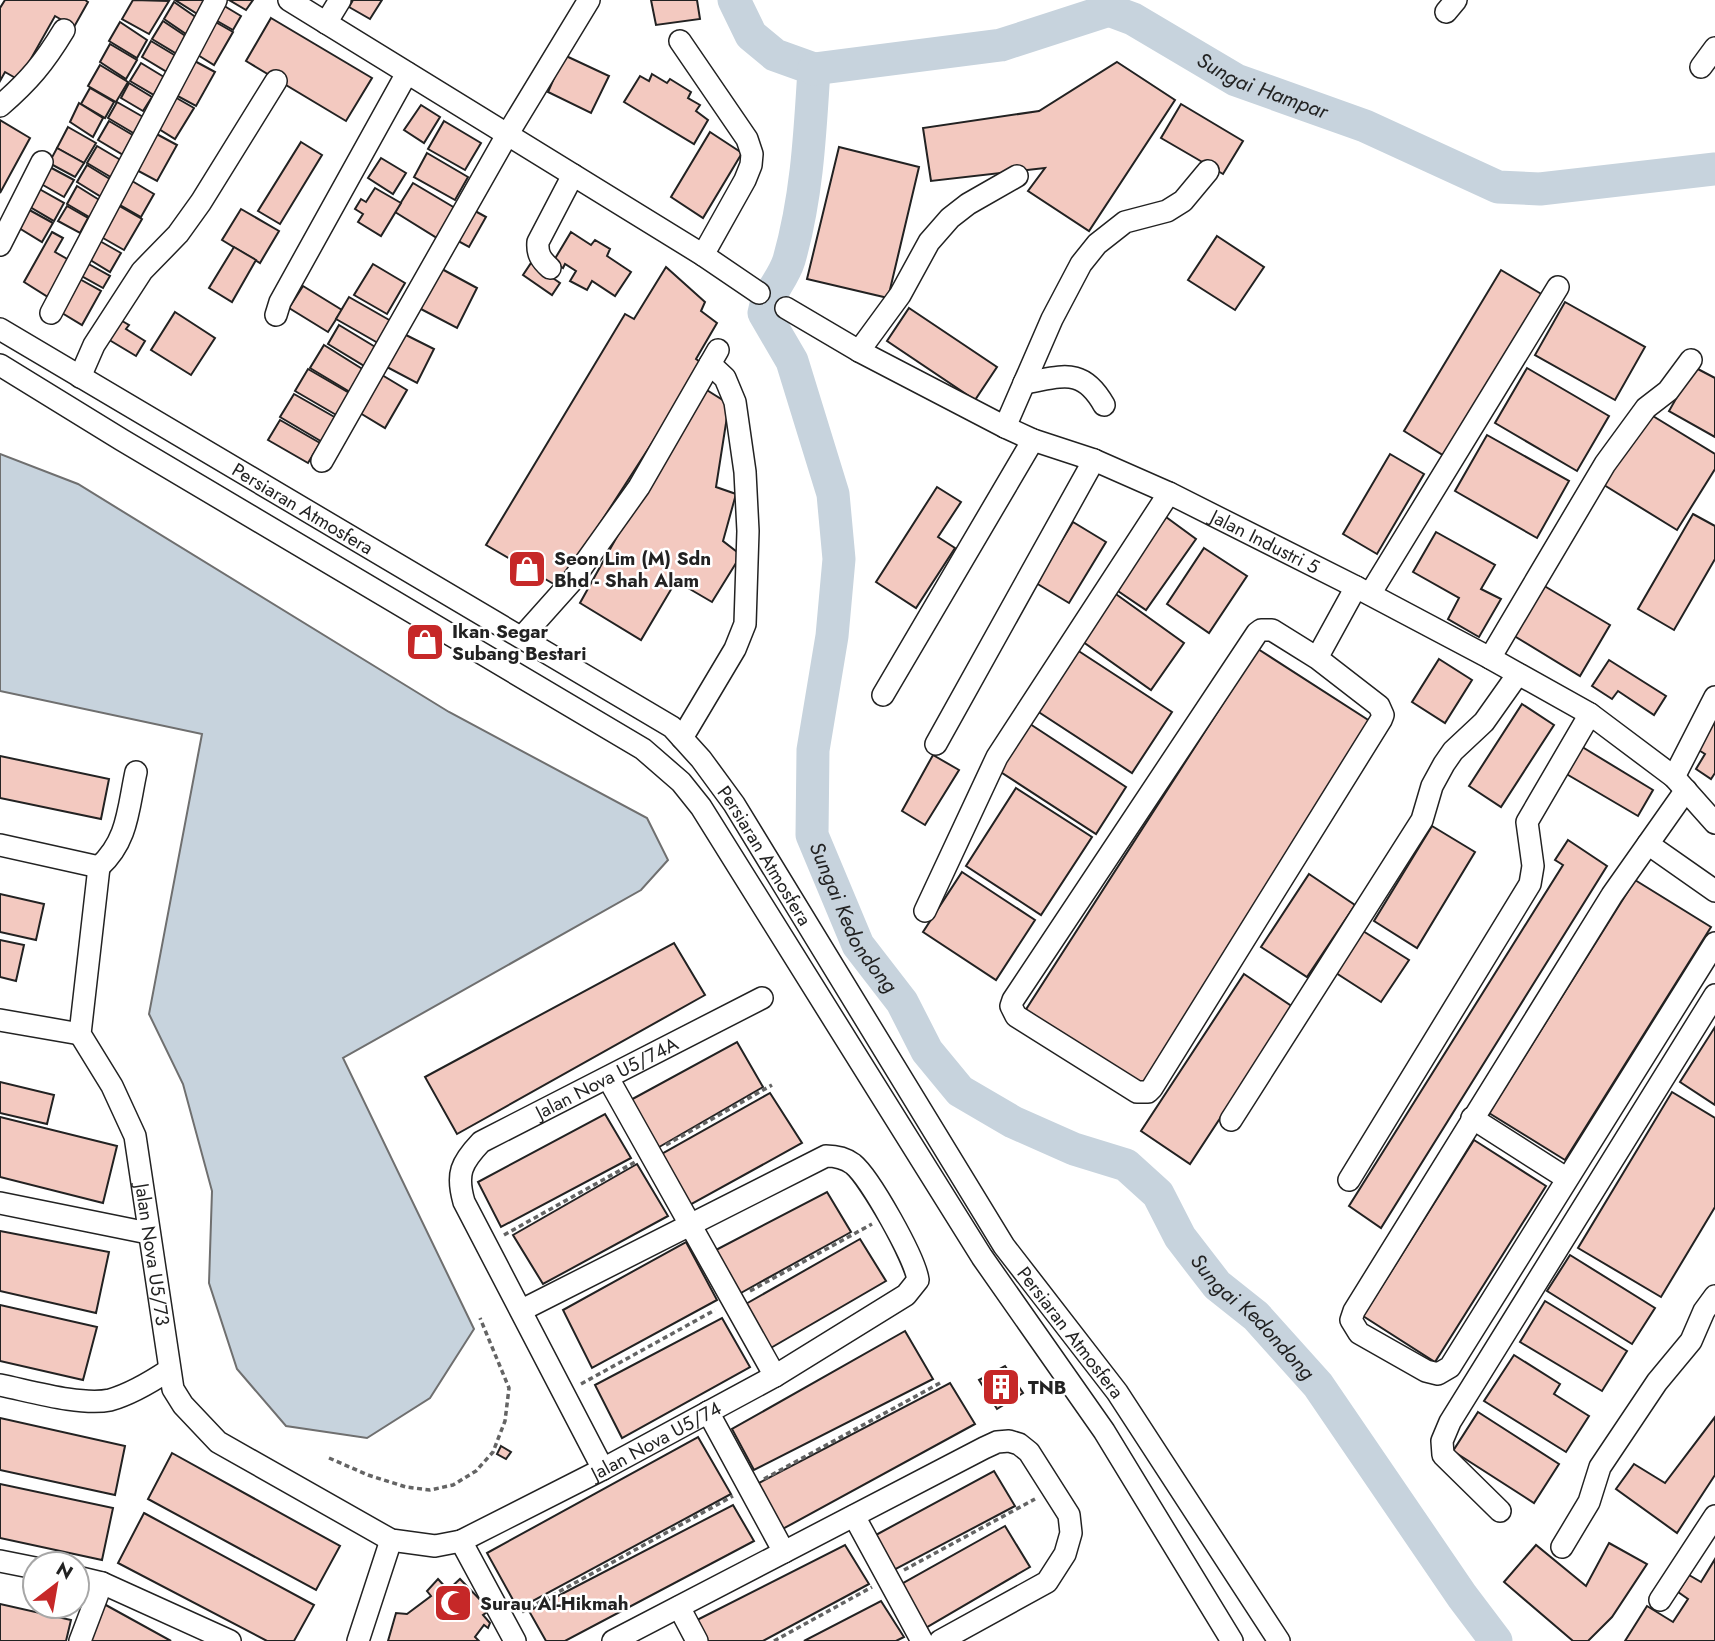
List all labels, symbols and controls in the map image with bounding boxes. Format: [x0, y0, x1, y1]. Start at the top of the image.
water label: Sungai Hampar [1191, 45, 1333, 127]
street label: Persiaran Atmosfera [227, 456, 379, 561]
street label: Jalan Industri 5 [1204, 501, 1324, 580]
place label: Seon Lim (M) Sdn Bhd - Shah Alam [554, 545, 711, 594]
shop icon: Seon Lim (M) Sdn Bhd - Shah Alam [506, 548, 548, 590]
place label: Ikan Segar Subang Bestari [452, 618, 586, 667]
shop icon: Ikan Segar Subang Bestari [404, 621, 446, 663]
street label: Persiaran Atmosfera [711, 780, 819, 931]
water label: Sungai Kedondong [802, 837, 905, 1000]
street label: Jalan Nova U5/74A [528, 1030, 683, 1127]
street label: Jalan Nova U5/73 [128, 1178, 177, 1328]
water label: Sungai Kedondong [1183, 1247, 1322, 1387]
street label: Persiaran Atmosfera [1011, 1261, 1130, 1404]
building icon: TNB [980, 1366, 1022, 1408]
place label: TNB [1028, 1374, 1066, 1401]
street label: Jalan Nova U5/74 [584, 1394, 726, 1488]
north arrow [21, 1550, 91, 1620]
text: N [51, 1555, 78, 1586]
mosque icon: Surau Al-Hikmah [432, 1582, 474, 1624]
place label: Surau Al-Hikmah [480, 1590, 629, 1617]

